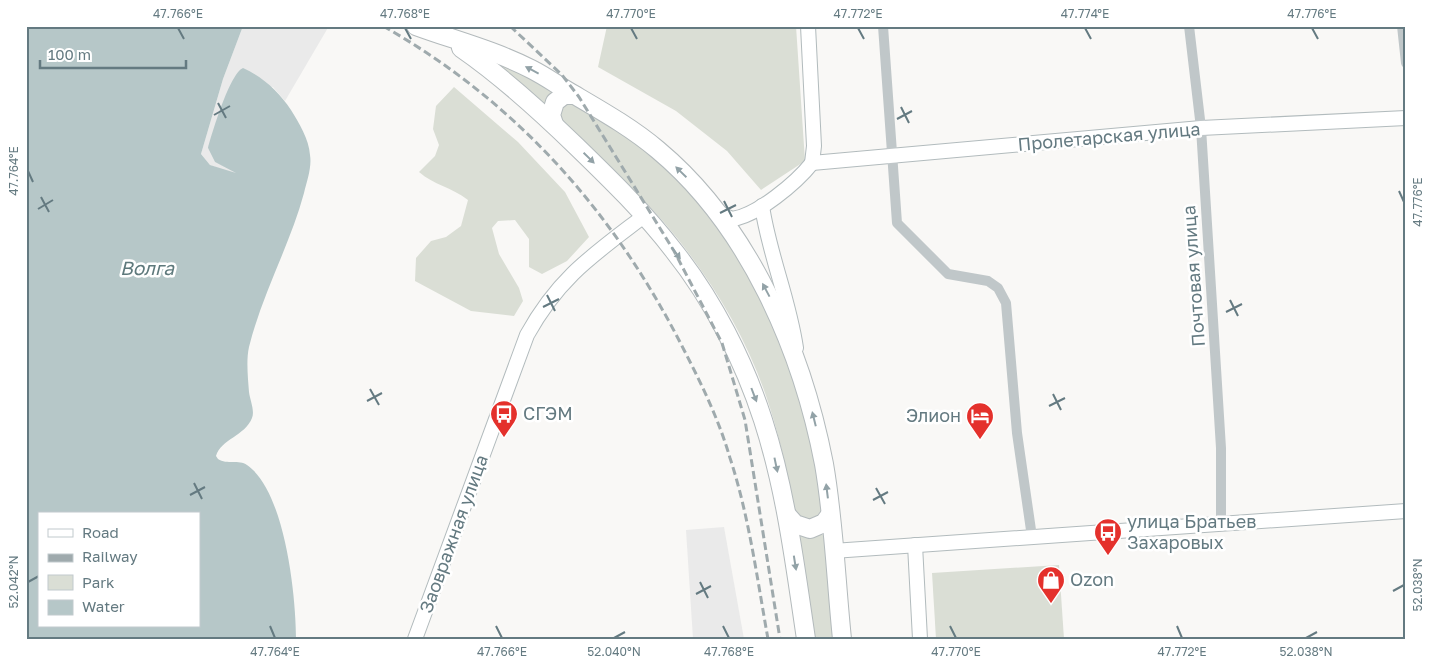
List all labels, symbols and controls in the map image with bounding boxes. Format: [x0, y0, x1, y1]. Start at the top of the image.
text: 47.766°E [153, 6, 203, 21]
text: 47.768°E [380, 6, 430, 21]
text: 47.770°E [606, 6, 656, 21]
text: 47.772°E [834, 6, 882, 21]
text: 47.774°E [1061, 6, 1109, 21]
text: 47.776°E [1287, 6, 1337, 21]
scale bar [40, 38, 186, 70]
text: 100 m [48, 45, 91, 63]
one-way arrow [525, 66, 539, 74]
street label: Пролетарская улица [1017, 117, 1201, 155]
text: 47.764°E [6, 146, 21, 196]
one-way arrow [582, 152, 594, 164]
one-way arrow [675, 166, 687, 178]
text: 47.776°E [1410, 177, 1425, 227]
street label: Почтовая улица [1177, 205, 1209, 347]
one-way arrow [670, 246, 681, 259]
water label: Волга [120, 256, 175, 279]
one-way arrow [761, 283, 770, 297]
one-way arrow [750, 388, 758, 402]
bus stop icon: СГЭМ [489, 399, 519, 438]
hotel icon: Элион [965, 401, 995, 440]
place label: СГЭМ [523, 402, 573, 424]
place label: Элион [906, 404, 961, 426]
one-way arrow [810, 412, 818, 427]
street label: Заовражная улица [414, 451, 492, 616]
one-way arrow [773, 458, 781, 474]
one-way arrow [823, 483, 831, 499]
place label: улица Братьев Захаровых [1127, 510, 1256, 553]
legend [38, 512, 200, 628]
bus stop icon: улица Братьев Захаровых [1093, 517, 1123, 556]
text: Road [82, 523, 119, 541]
text: Railway [82, 547, 138, 565]
text: 52.042°N [6, 555, 21, 609]
one-way arrow [791, 556, 799, 572]
text: 52.038°N [1410, 558, 1425, 612]
shop icon: Ozon [1036, 565, 1066, 604]
place label: Ozon [1070, 568, 1114, 590]
text: Park [82, 573, 115, 591]
text: Water [82, 597, 125, 615]
text: 47.764°E [250, 644, 300, 659]
text: 47.766°E [477, 644, 527, 659]
text: 52.040°N [587, 644, 641, 659]
text: 47.768°E [704, 644, 754, 659]
text: 47.770°E [931, 644, 981, 659]
text: 47.772°E [1158, 644, 1206, 659]
text: 52.038°N [1279, 644, 1333, 659]

